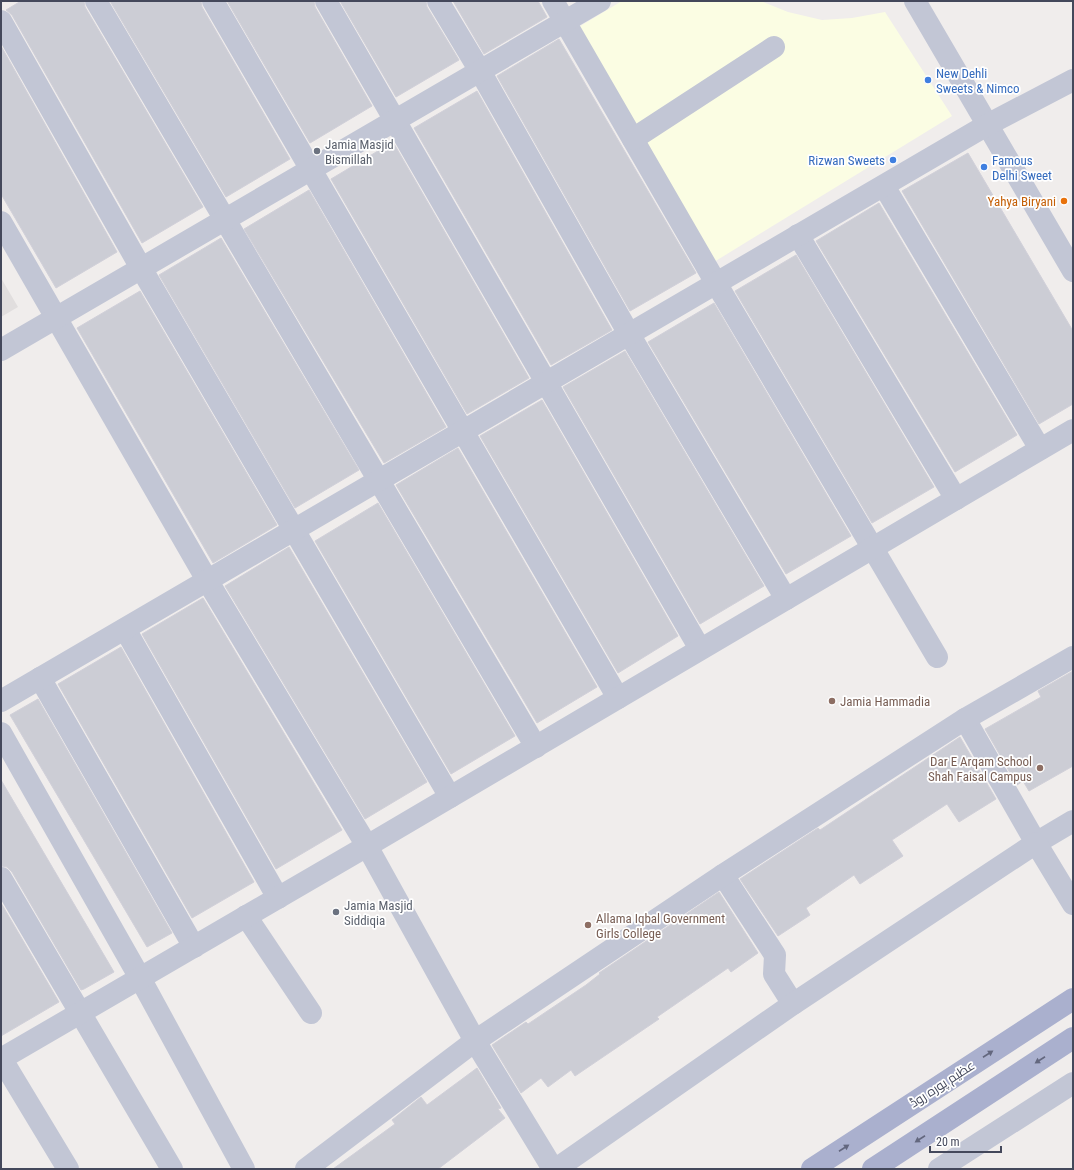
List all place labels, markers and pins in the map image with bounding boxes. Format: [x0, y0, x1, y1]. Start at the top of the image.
place label: New Dehli Sweets & Nimco [936, 66, 1020, 96]
marker: New Dehli Sweets & Nimco [923, 75, 933, 85]
place label: Jamia Masjid Bismillah [325, 137, 394, 167]
marker: Jamia Masjid Bismillah [312, 146, 322, 156]
place label: Rizwan Sweets [808, 153, 885, 168]
place label: Famous Delhi Sweet [992, 153, 1052, 183]
marker: Rizwan Sweets [888, 155, 898, 165]
marker: Famous Delhi Sweet [979, 162, 989, 172]
place label: Yahya Biryani [988, 194, 1056, 209]
marker: Yahya Biryani [1059, 196, 1069, 206]
place label: Jamia Hammadia [840, 694, 930, 709]
marker: Jamia Hammadia [827, 696, 837, 706]
place label: Dar E Arqam School Shah Faisal Campus [928, 754, 1032, 784]
marker: Dar E Arqam School Shah Faisal Campus [1035, 763, 1045, 773]
place label: Jamia Masjid Siddiqia [344, 898, 413, 928]
marker: Jamia Masjid Siddiqia [331, 907, 341, 917]
place label: Allama Iqbal Government Girls College [596, 911, 725, 941]
marker: Allama Iqbal Government Girls College [583, 920, 593, 930]

